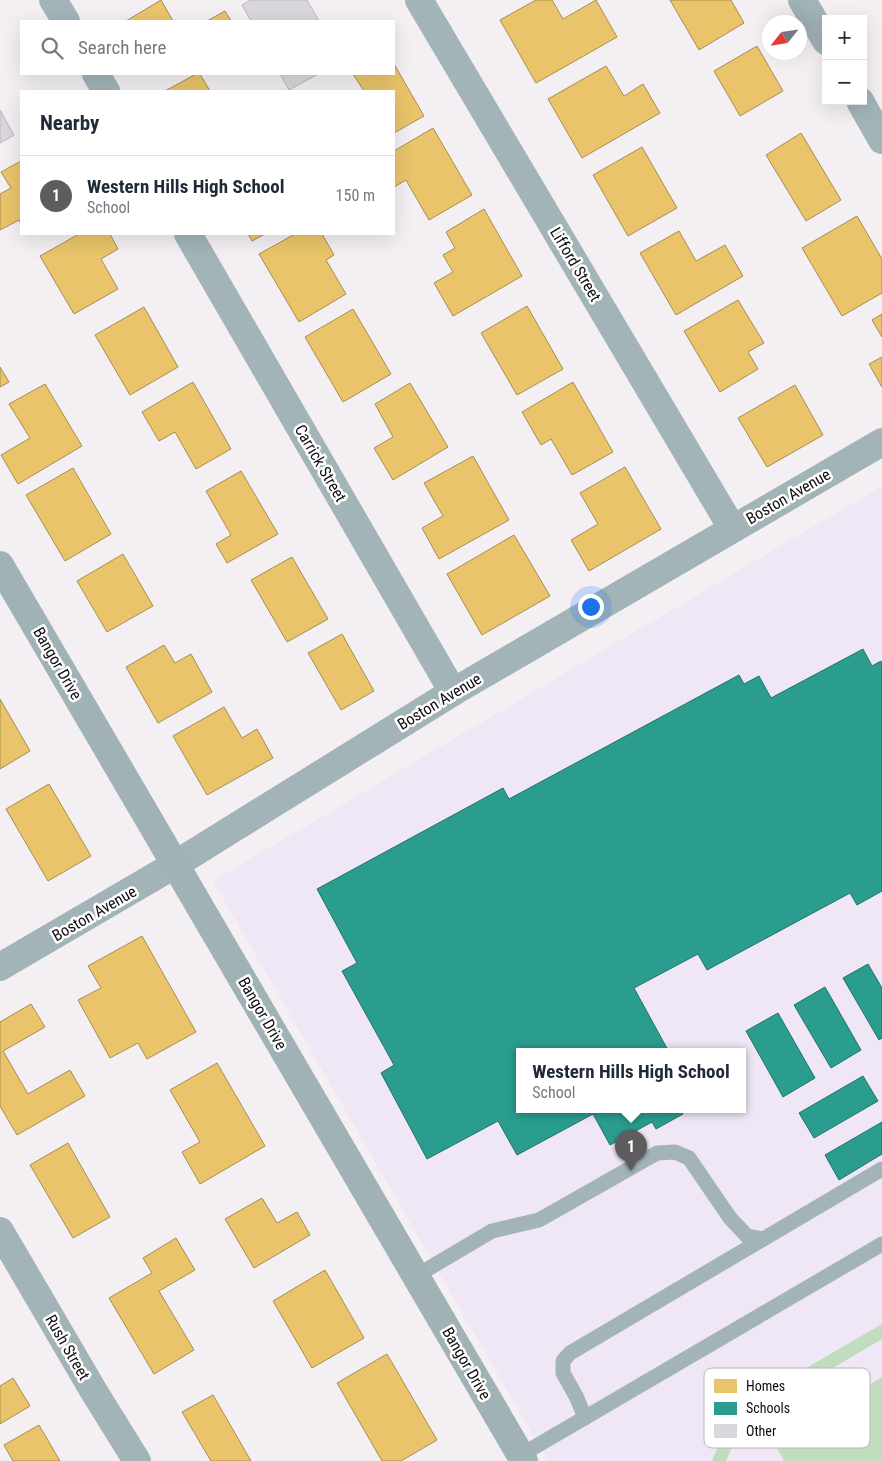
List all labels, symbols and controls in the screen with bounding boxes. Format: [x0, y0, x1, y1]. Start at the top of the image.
north arrow [762, 15, 807, 60]
map controls [822, 15, 867, 105]
button: + [822, 15, 867, 60]
search box [20, 20, 395, 75]
icon: search [38, 34, 66, 62]
text: Search here [78, 36, 166, 59]
button: − [822, 60, 867, 105]
text: Nearby [40, 111, 99, 135]
text: Western Hills High School [87, 175, 284, 198]
text: 1 [52, 186, 60, 205]
text: 150 m [336, 186, 375, 205]
text: School [87, 198, 130, 217]
street label: Lifford Street [546, 224, 605, 305]
street label: Carrick Street [291, 421, 350, 505]
street label: Boston Avenue [743, 465, 834, 528]
your location [578, 594, 604, 620]
street label: Bangor Drive [29, 624, 86, 703]
street label: Boston Avenue [394, 669, 485, 734]
street label: Boston Avenue [49, 882, 140, 945]
street label: Bangor Drive [234, 974, 291, 1053]
popup [516, 1048, 746, 1113]
text: Western Hills High School [532, 1060, 730, 1083]
text: School [532, 1083, 575, 1102]
pin: 1 [615, 1130, 647, 1171]
street label: Rush Street [41, 1311, 94, 1384]
street label: Bangor Drive [438, 1324, 495, 1403]
legend [704, 1368, 870, 1448]
text: Homes [746, 1378, 785, 1394]
text: Schools [746, 1400, 790, 1416]
text: Other [746, 1423, 776, 1439]

